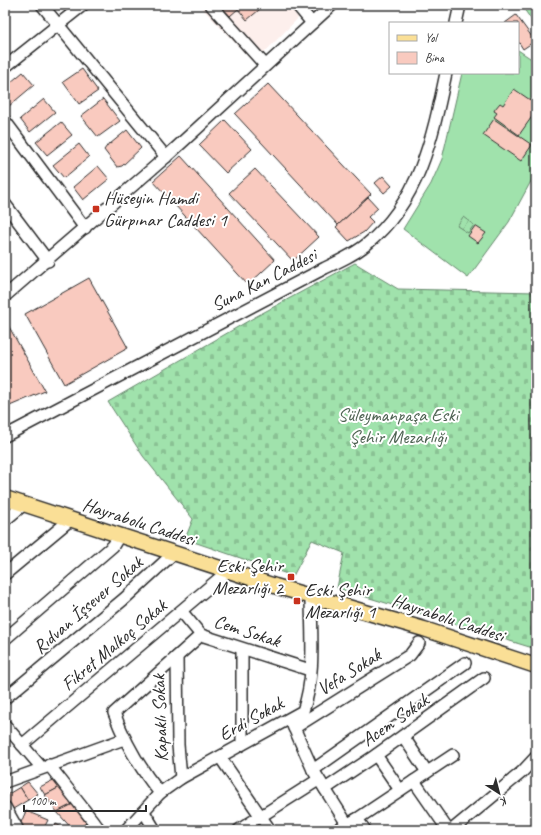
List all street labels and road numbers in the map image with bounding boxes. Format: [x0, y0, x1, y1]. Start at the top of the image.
street label: Suna Kan Caddesi [207, 242, 323, 317]
street label: Hayrabolu Caddesi [80, 492, 201, 552]
street label: Rıdvan İşsever Sokak [28, 550, 149, 659]
street label: Hayrabolu Caddesi [389, 588, 510, 648]
street label: Fikret Malkoç Sokak [56, 593, 172, 696]
street label: Cem Sokak [211, 609, 285, 654]
street label: Vefa Sokak [313, 642, 387, 701]
street label: Kapaklı Sokak [146, 673, 174, 762]
street label: Acem Sokak [357, 687, 435, 752]
street label: Erdi Sokak [215, 691, 289, 746]

